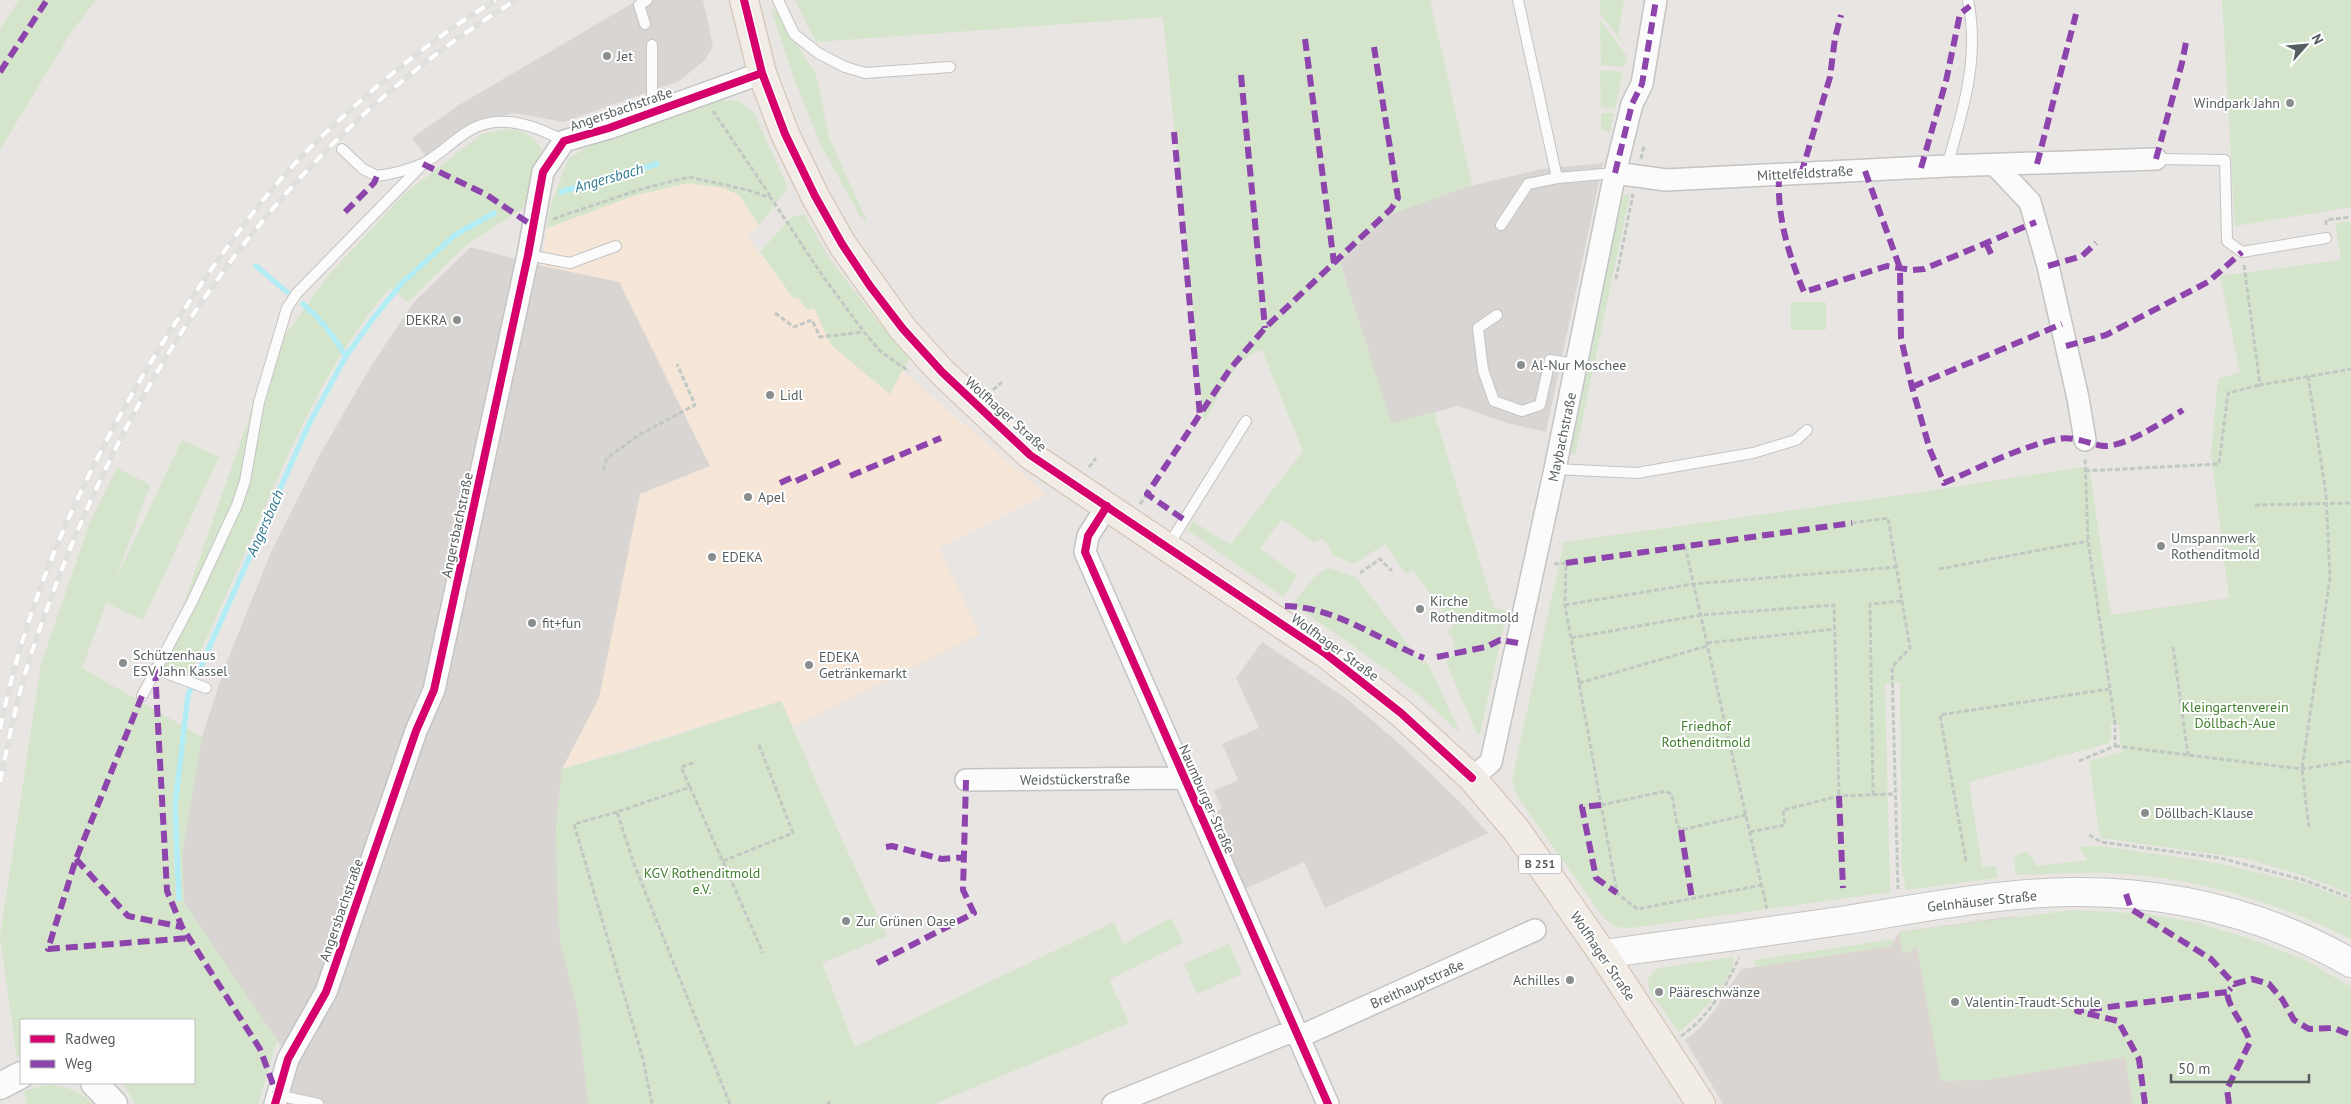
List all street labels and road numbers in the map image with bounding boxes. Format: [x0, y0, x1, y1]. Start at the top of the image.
street label: Angersbachstraße [567, 83, 675, 135]
street label: Mittelfeldstraße [1757, 161, 1853, 185]
street label: Wolfhager Straße [961, 372, 1051, 456]
street label: Maybachstraße [1544, 391, 1580, 483]
street label: Angersbachstraße [437, 471, 477, 579]
street label: Wolfhager Straße [1288, 609, 1382, 685]
street label: Naumburger Straße [1175, 742, 1239, 856]
street label: Weidstückerstraße [1020, 769, 1130, 789]
road number: B 251 [1519, 854, 1561, 874]
street label: Angersbachstraße [315, 856, 367, 964]
street label: Gelnhäuser Straße [1926, 886, 2038, 916]
street label: Wolfhager Straße [1566, 908, 1640, 1004]
street label: Breithauptstraße [1367, 955, 1467, 1013]

